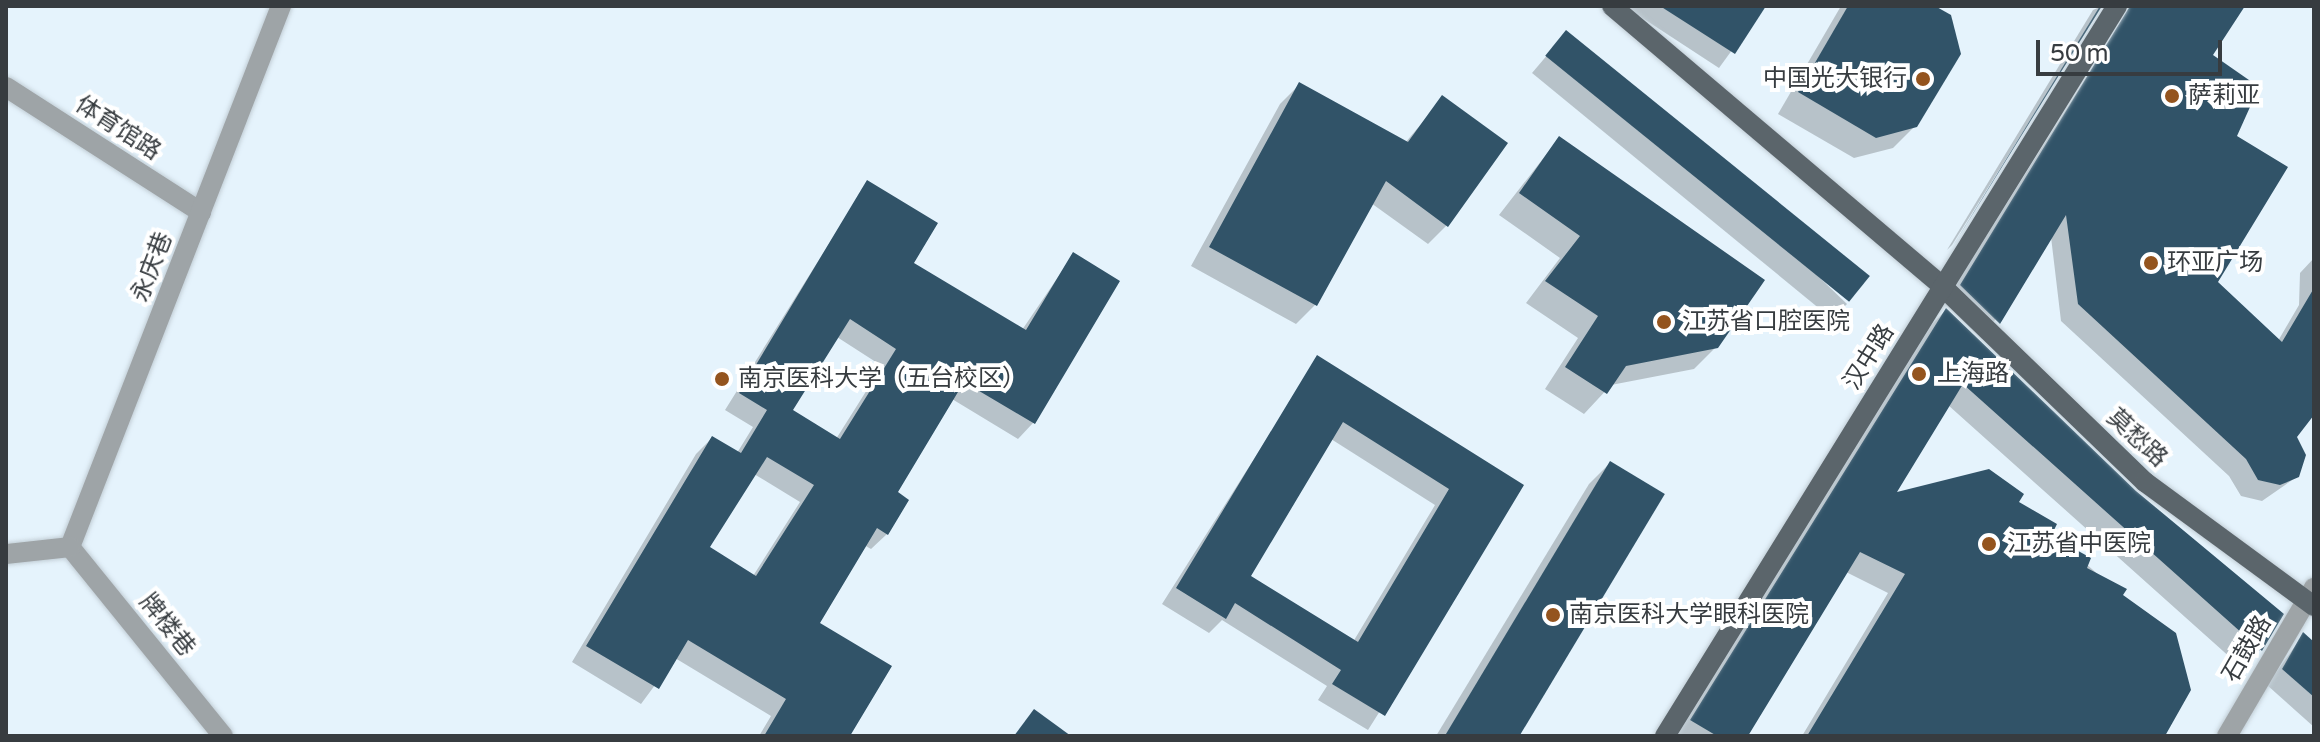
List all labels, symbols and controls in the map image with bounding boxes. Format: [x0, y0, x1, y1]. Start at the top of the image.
scale bar [2040, 24, 2226, 74]
text: 50 m [2050, 39, 2108, 68]
place label: 中国光大银行 [1763, 65, 1907, 93]
marker: 中国光大银行 [1914, 70, 1932, 88]
place label: 萨莉亚 [2188, 82, 2260, 110]
marker: 萨莉亚 [2163, 87, 2181, 105]
street label: 体育馆路 [70, 90, 166, 166]
street label: 永庆巷 [126, 228, 178, 306]
place label: 环亚广场 [2167, 249, 2263, 277]
marker: 环亚广场 [2142, 254, 2160, 272]
place label: 江苏省口腔医院 [1682, 308, 1850, 336]
marker: 江苏省口腔医院 [1653, 311, 1675, 333]
street label: 汉中路 [1838, 319, 1900, 395]
place label: 上海路 [1937, 360, 2009, 388]
marker: 上海路 [1908, 363, 1930, 385]
place label: 南京医科大学（五台校区） [738, 365, 1026, 393]
marker: 南京医科大学（五台校区） [713, 370, 731, 388]
street label: 莫愁路 [2101, 403, 2173, 473]
place label: 江苏省中医院 [2007, 530, 2151, 558]
marker: 江苏省中医院 [1978, 533, 2000, 555]
street label: 牌楼巷 [133, 588, 201, 662]
place label: 南京医科大学眼科医院 [1569, 601, 1809, 629]
marker: 南京医科大学眼科医院 [1544, 606, 1562, 624]
street label: 石鼓路 [2217, 611, 2277, 687]

